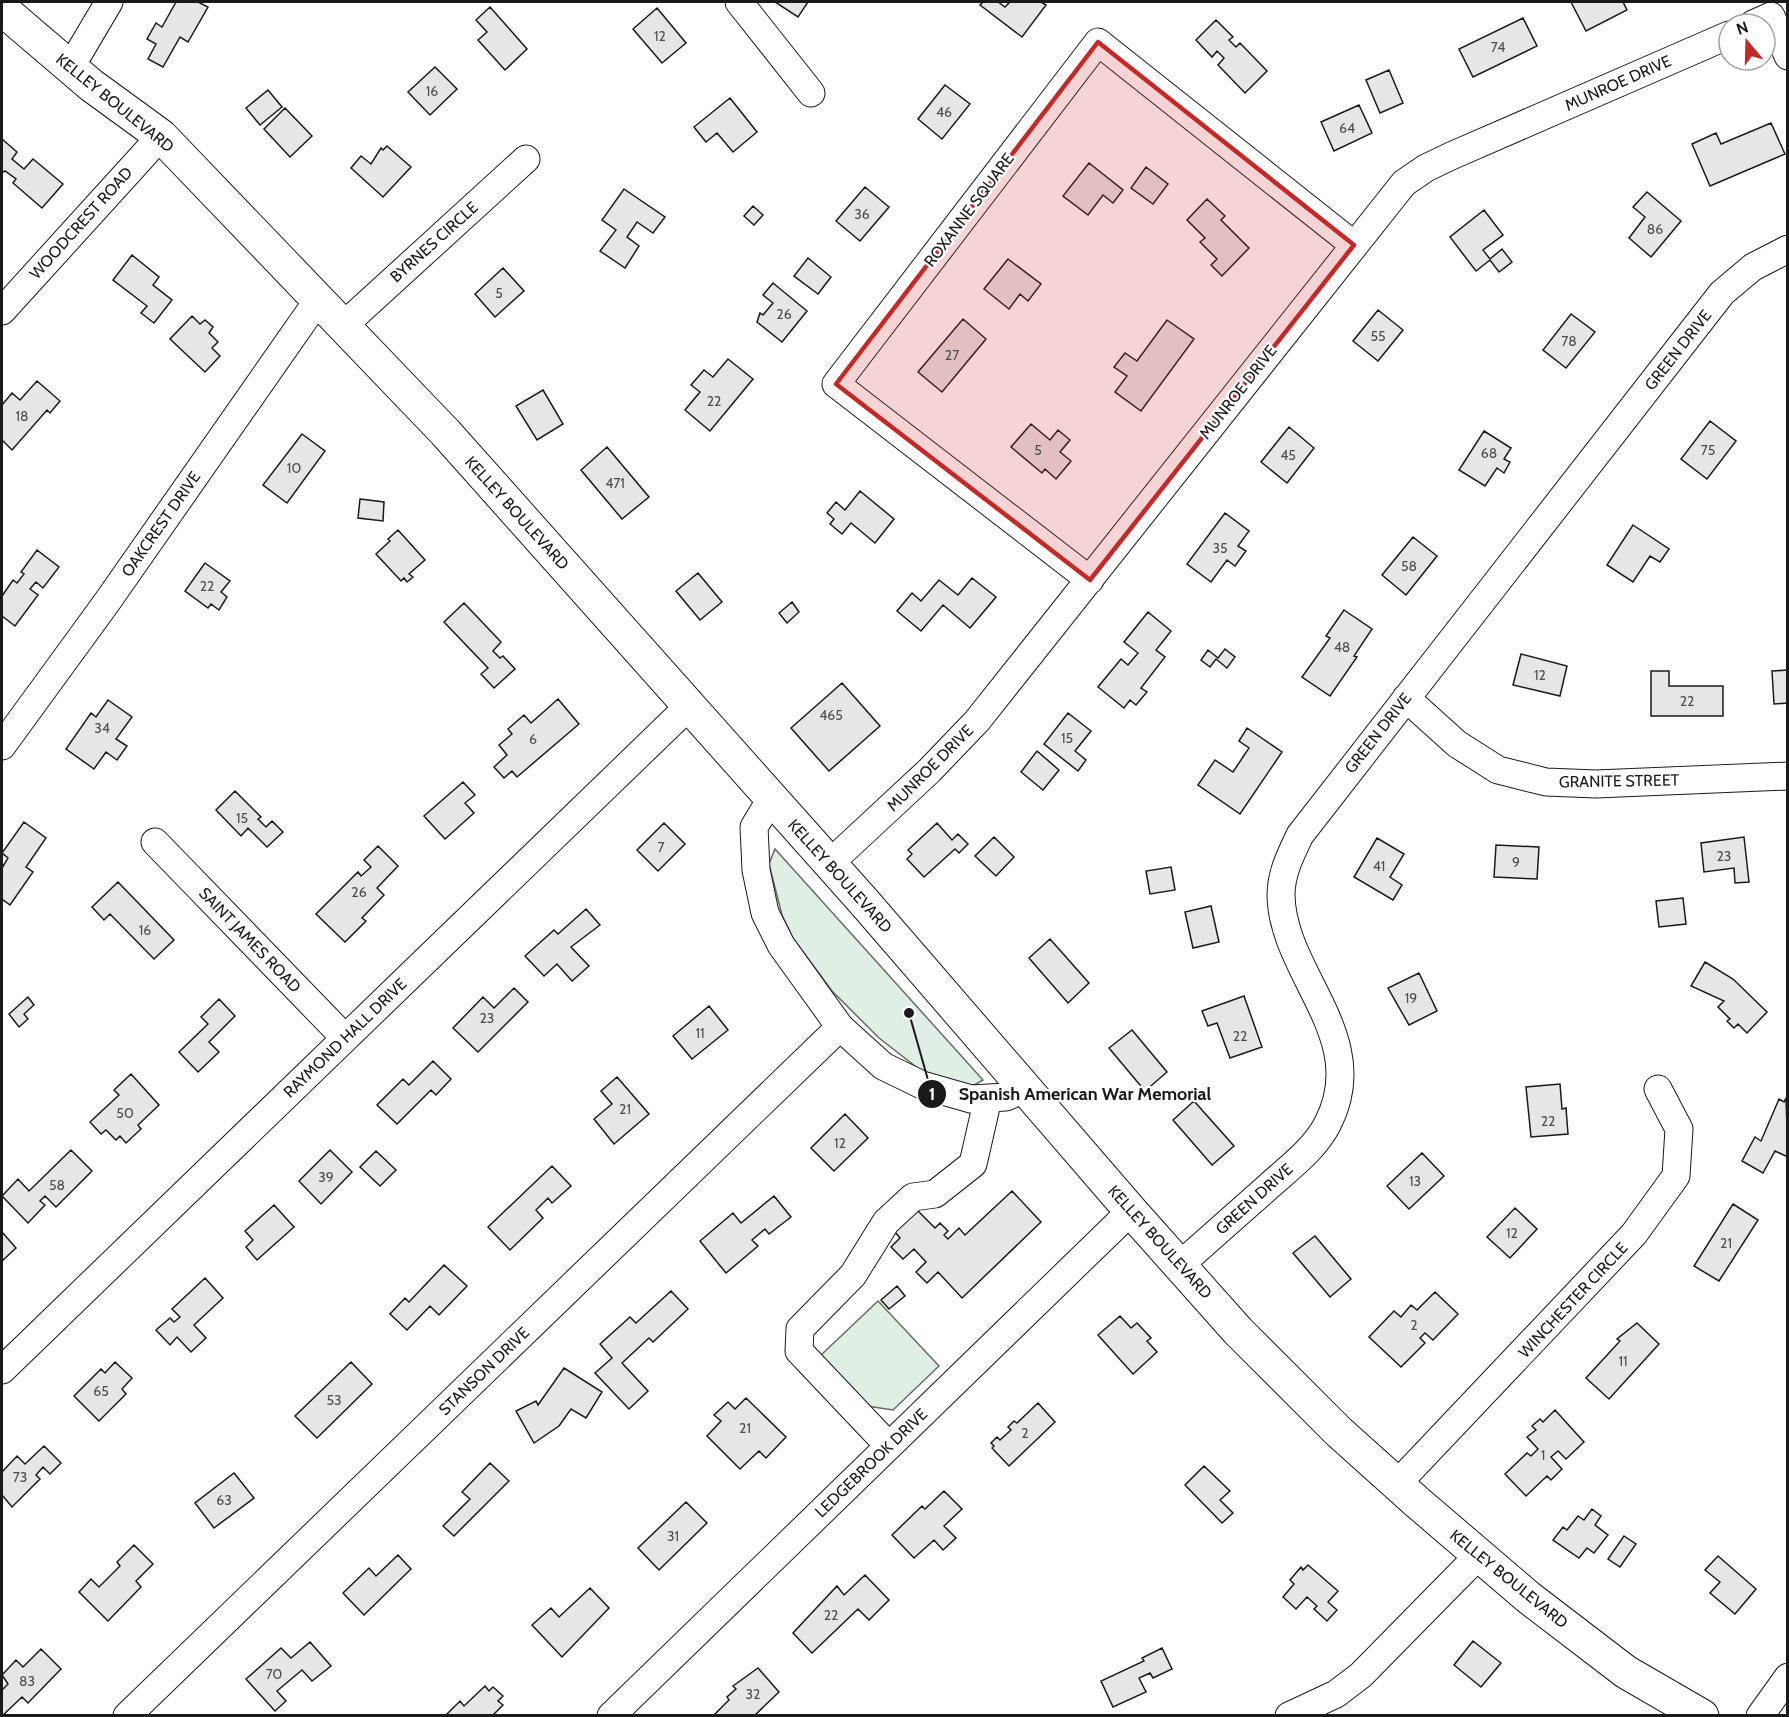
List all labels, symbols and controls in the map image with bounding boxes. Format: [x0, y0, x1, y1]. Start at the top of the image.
north arrow [1717, 12, 1777, 72]
text: N [1734, 17, 1751, 39]
house number: 12 [654, 27, 666, 45]
house number: 74 [1491, 38, 1505, 56]
street label: KELLEY BOULEVARD [52, 50, 178, 156]
street label: MUNROE DRIVE [1562, 51, 1674, 115]
house number: 16 [426, 82, 438, 100]
house number: 46 [936, 103, 952, 121]
house number: 64 [1339, 119, 1355, 137]
street label: ROXANNE SQUARE [920, 149, 1018, 271]
street label: WOODCREST ROAD [26, 163, 136, 283]
street label: BYRNES CIRCLE [386, 198, 482, 286]
house number: 36 [854, 205, 870, 223]
house number: 86 [1647, 220, 1663, 238]
house number: 5 [495, 284, 503, 302]
house number: 26 [776, 305, 792, 323]
street label: GREEN DRIVE [1641, 306, 1715, 394]
house number: 55 [1370, 327, 1386, 345]
house number: 78 [1561, 332, 1577, 350]
street label: MUNROE DRIVE [1195, 341, 1281, 443]
house number: 27 [945, 346, 959, 364]
house number: 22 [707, 392, 721, 410]
house number: 18 [15, 407, 29, 425]
house number: 5 [1034, 441, 1042, 459]
house number: 75 [1701, 441, 1715, 459]
house number: 68 [1481, 444, 1497, 462]
house number: 45 [1280, 446, 1296, 464]
street label: KELLEY BOULEVARD [461, 452, 573, 574]
house number: 10 [287, 459, 301, 477]
street label: OAKCREST DRIVE [118, 467, 205, 580]
house number: 471 [605, 474, 625, 492]
house number: 35 [1212, 539, 1228, 557]
house number: 58 [1401, 557, 1417, 575]
house number: 22 [200, 577, 214, 595]
house number: 48 [1334, 638, 1350, 656]
house number: 12 [1534, 666, 1546, 684]
street label: GREEN DRIVE [1341, 689, 1415, 777]
house number: 22 [1680, 692, 1694, 710]
house number: 465 [819, 706, 843, 724]
house number: 34 [94, 719, 110, 737]
street label: MUNROE DRIVE [883, 721, 977, 815]
house number: 15 [1061, 729, 1073, 747]
house number: 6 [529, 730, 537, 748]
street label: GRANITE STREET [1559, 770, 1680, 792]
house number: 15 [236, 809, 248, 827]
street label: KELLEY BOULEVARD [784, 815, 896, 937]
house number: 7 [657, 838, 665, 856]
house number: 23 [1717, 847, 1731, 865]
house number: 9 [1512, 853, 1520, 871]
house number: 41 [1373, 857, 1385, 875]
house number: 26 [351, 883, 367, 901]
street label: SAINT JAMES ROAD [195, 884, 305, 996]
house number: 16 [139, 921, 151, 939]
street label: RAYMOND HALL DRIVE [280, 974, 411, 1102]
house number: 19 [1405, 989, 1417, 1007]
house number: 23 [480, 1009, 494, 1027]
house number: 11 [695, 1024, 705, 1042]
house number: 22 [1233, 1027, 1247, 1045]
callout: Spanish American War Memorial [917, 1076, 1223, 1112]
text: 1 [929, 1083, 935, 1105]
text: Spanish American War Memorial [959, 1083, 1212, 1105]
house number: 21 [619, 1100, 631, 1118]
house number: 50 [116, 1104, 134, 1122]
house number: 22 [1541, 1112, 1555, 1130]
house number: 12 [834, 1134, 846, 1152]
street label: GREEN DRIVE [1212, 1159, 1296, 1239]
house number: 39 [318, 1168, 334, 1186]
house number: 13 [1409, 1172, 1421, 1190]
house number: 58 [49, 1176, 65, 1194]
street label: KELLEY BOULEVARD [1104, 1181, 1216, 1303]
house number: 12 [1506, 1224, 1518, 1242]
house number: 21 [1720, 1234, 1732, 1252]
street label: WINCHESTER CIRCLE [1515, 1238, 1631, 1362]
house number: 2 [1410, 1316, 1418, 1334]
street label: STANSON DRIVE [435, 1323, 533, 1419]
house number: 11 [1618, 1352, 1628, 1370]
house number: 65 [93, 1382, 109, 1400]
house number: 53 [326, 1391, 342, 1409]
street label: LEDGEBROOK DRIVE [811, 1404, 931, 1521]
house number: 21 [739, 1419, 751, 1437]
house number: 2 [1021, 1424, 1029, 1442]
house number: 1 [1541, 1446, 1545, 1464]
house number: 73 [13, 1468, 27, 1486]
house number: 63 [216, 1491, 232, 1509]
street label: KELLEY BOULEVARD [1446, 1526, 1572, 1632]
house number: 31 [667, 1527, 679, 1545]
house number: 22 [824, 1606, 838, 1624]
house number: 70 [266, 1665, 283, 1683]
house number: 83 [19, 1672, 35, 1690]
house number: 32 [746, 1685, 760, 1703]

